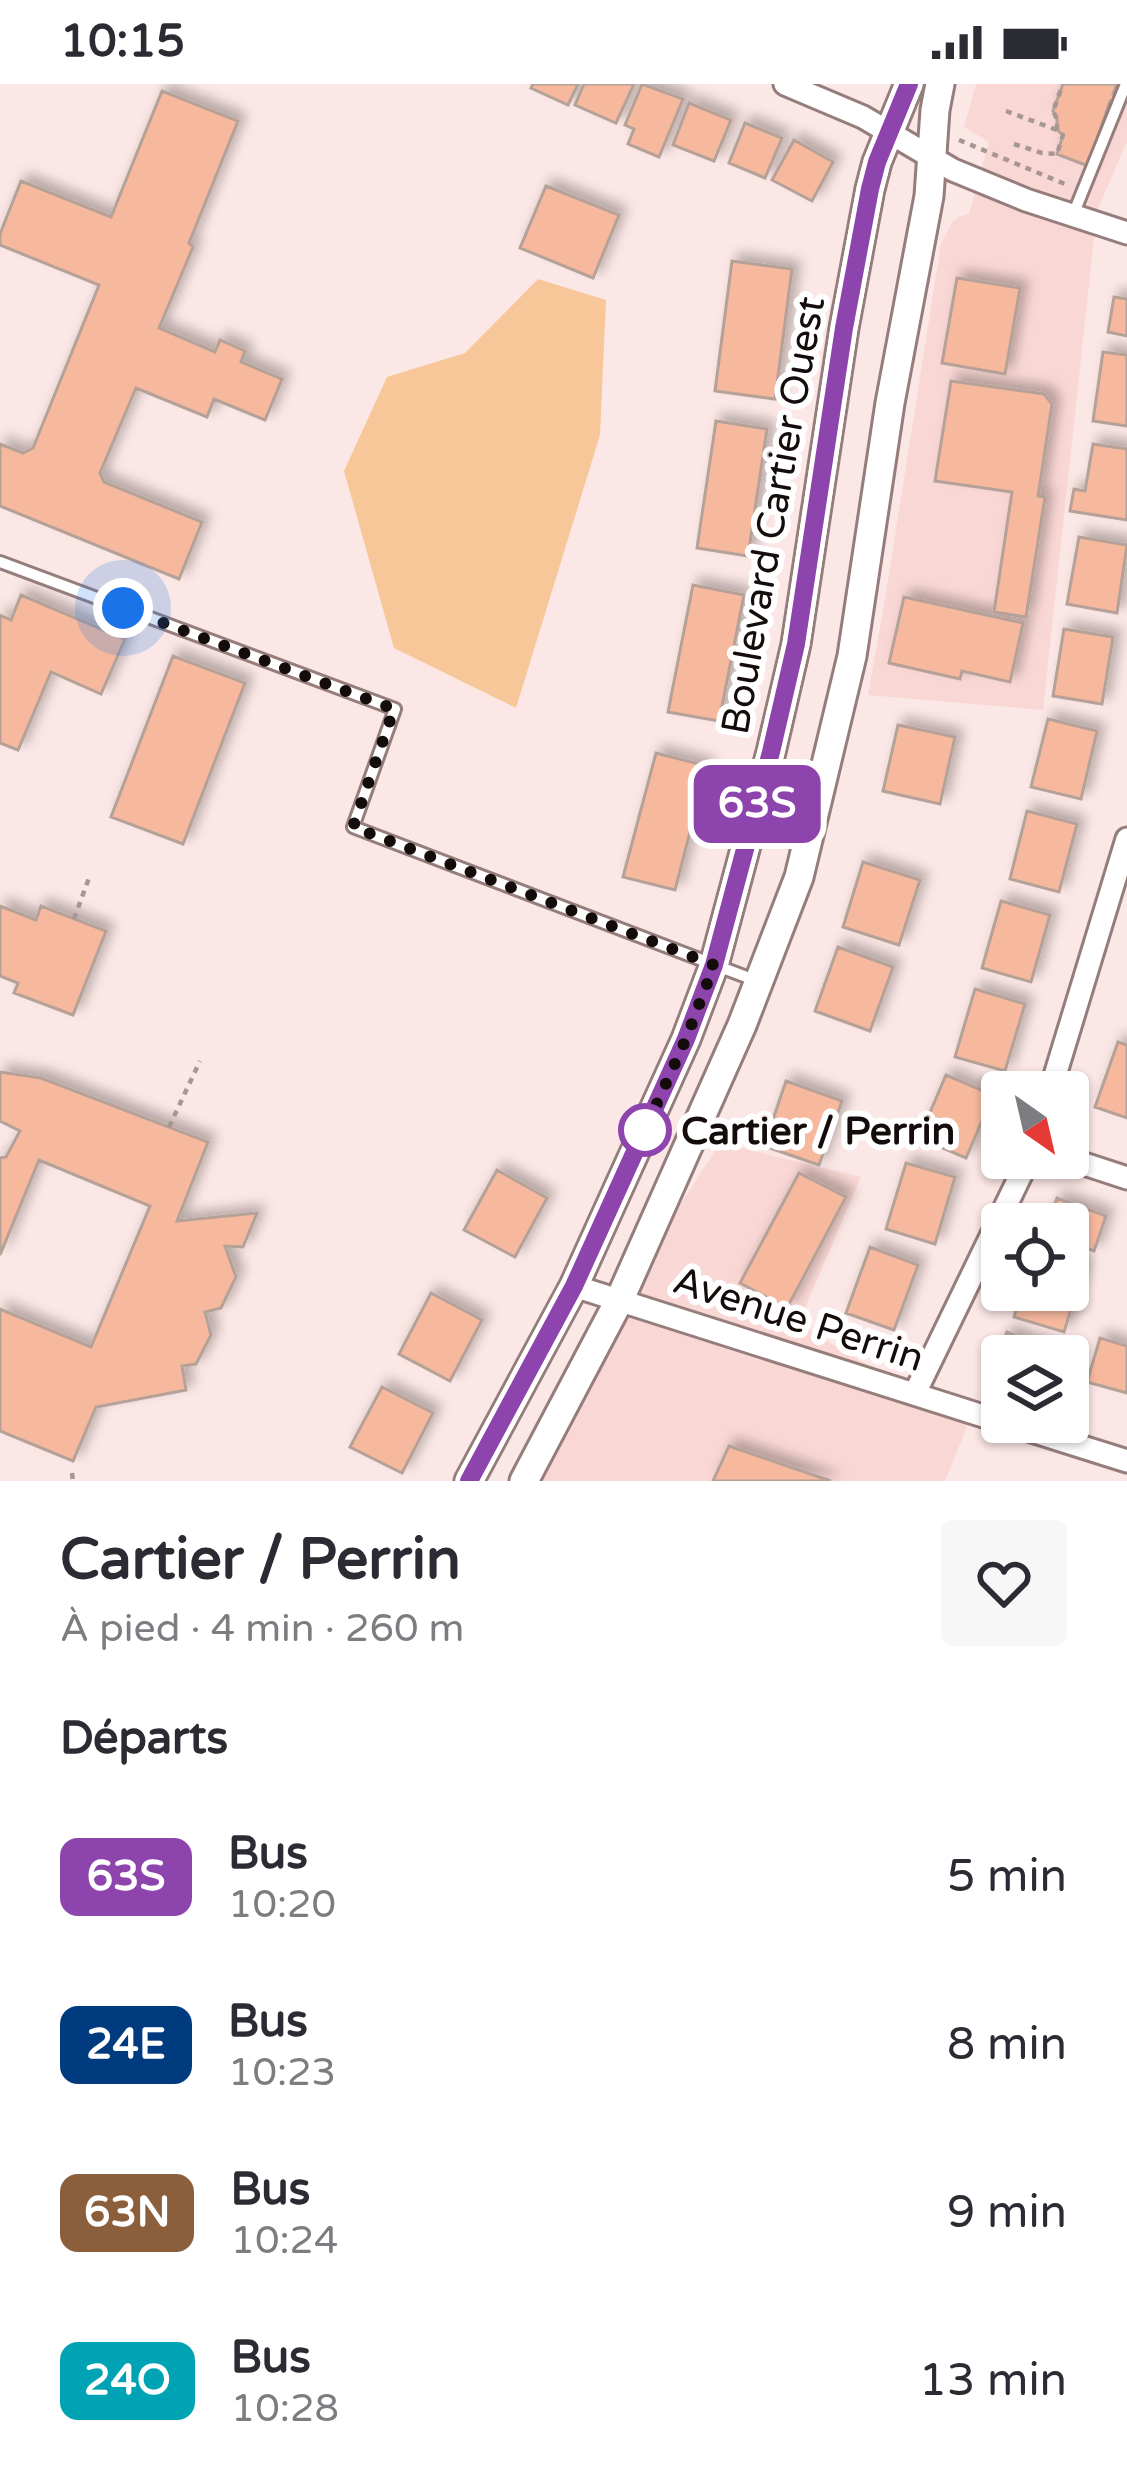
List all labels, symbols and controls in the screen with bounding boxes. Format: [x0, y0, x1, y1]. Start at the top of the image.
text: 10:15 [60, 15, 185, 69]
street label: Boulevard Cartier Ouest [712, 293, 835, 738]
your location [93, 578, 153, 638]
line badge: 63S [688, 765, 826, 843]
text: 63S [718, 778, 796, 829]
north arrow [981, 1071, 1089, 1179]
map controls [981, 1071, 1089, 1443]
marker: Cartier / Perrin [620, 1105, 670, 1155]
place label: Cartier / Perrin [681, 1108, 955, 1155]
button: locate [981, 1203, 1089, 1311]
street label: Avenue Perrin [667, 1257, 930, 1382]
button: layers [981, 1335, 1089, 1443]
button: heart [941, 1520, 1067, 1646]
text: Cartier / Perrin [60, 1526, 461, 1594]
text: À pied · 4 min · 260 m [60, 1605, 464, 1652]
text: Départs [60, 1712, 228, 1766]
text: Bus [228, 1827, 308, 1881]
text: 5 min [947, 1850, 1067, 1904]
text: 63S [87, 1851, 165, 1902]
text: 10:20 [228, 1881, 336, 1928]
text: Bus [228, 1995, 308, 2049]
text: 8 min [947, 2018, 1067, 2072]
text: 24E [86, 2019, 166, 2070]
text: 10:23 [228, 2049, 336, 2096]
text: Bus [230, 2163, 310, 2217]
text: 9 min [947, 2186, 1067, 2240]
text: 63N [84, 2187, 170, 2238]
text: 10:24 [230, 2217, 339, 2264]
text: Bus [231, 2331, 311, 2385]
text: 13 min [919, 2354, 1067, 2408]
text: 24O [84, 2355, 171, 2406]
text: 10:28 [231, 2385, 339, 2432]

